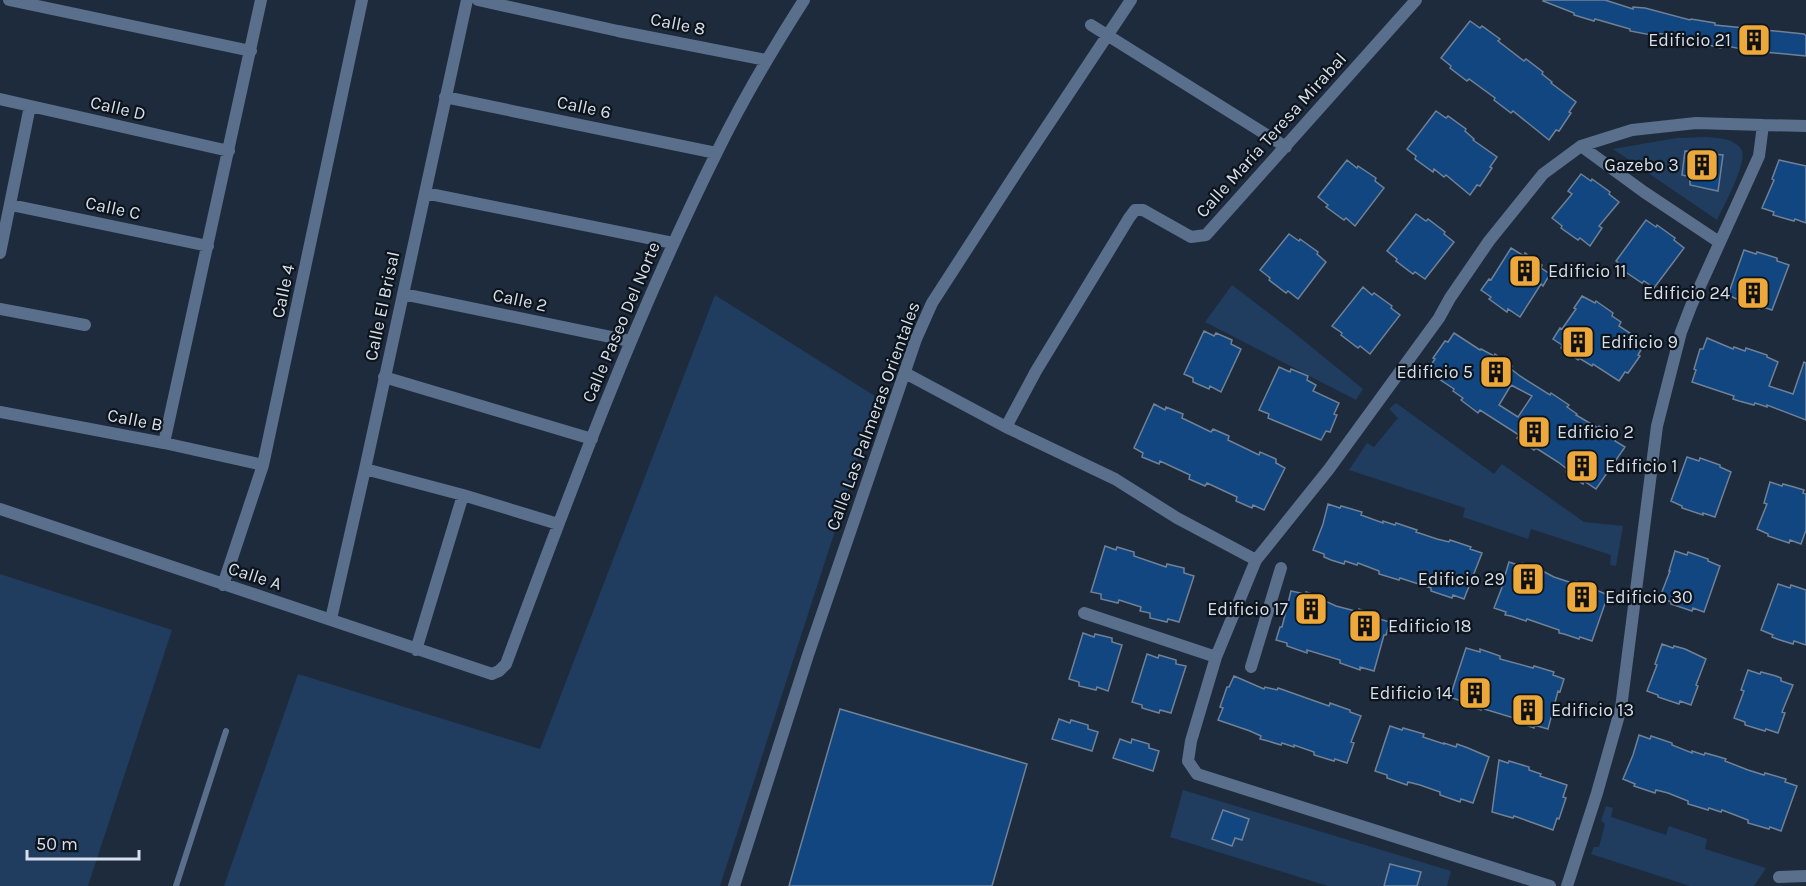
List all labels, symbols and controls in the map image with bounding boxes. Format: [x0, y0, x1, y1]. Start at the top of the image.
street label: Calle 8 [649, 8, 707, 40]
building icon: Edificio 21 [1736, 22, 1772, 58]
place label: Edificio 21 [1648, 29, 1731, 51]
street label: Calle María Teresa Mirabal [1191, 48, 1351, 222]
street label: Calle D [88, 91, 148, 125]
street label: Calle 6 [555, 91, 613, 123]
building icon: Gazebo 3 [1684, 147, 1720, 183]
place label: Gazebo 3 [1604, 154, 1679, 176]
street label: Calle C [84, 191, 142, 225]
street label: Calle Paseo Del Norte [577, 238, 665, 406]
street label: Calle El Brisal [360, 249, 404, 363]
building icon: Edificio 11 [1507, 253, 1543, 289]
place label: Edificio 11 [1548, 260, 1626, 282]
street label: Calle 4 [267, 262, 299, 320]
building icon: Edificio 24 [1735, 275, 1771, 311]
place label: Edificio 24 [1643, 282, 1730, 304]
street label: Calle 2 [491, 284, 549, 316]
street label: Calle Las Palmeras Orientales [821, 299, 925, 533]
building icon: Edificio 9 [1560, 324, 1596, 360]
place label: Edificio 9 [1601, 331, 1678, 353]
building icon: Edificio 5 [1478, 354, 1514, 390]
place label: Edificio 5 [1396, 361, 1473, 383]
street label: Calle B [106, 404, 164, 436]
building icon: Edificio 2 [1516, 414, 1552, 450]
place label: Edificio 2 [1557, 421, 1634, 443]
building icon: Edificio 1 [1564, 448, 1600, 484]
place label: Edificio 1 [1605, 455, 1677, 477]
street label: Calle A [225, 557, 285, 595]
building icon: Edificio 29 [1510, 561, 1546, 597]
place label: Edificio 29 [1418, 568, 1505, 590]
building icon: Edificio 30 [1564, 579, 1600, 615]
place label: Edificio 30 [1605, 586, 1693, 608]
building icon: Edificio 17 [1293, 591, 1329, 627]
place label: Edificio 17 [1207, 598, 1289, 620]
building icon: Edificio 18 [1347, 608, 1383, 644]
place label: Edificio 18 [1388, 615, 1471, 637]
building icon: Edificio 14 [1457, 675, 1493, 711]
place label: Edificio 14 [1370, 682, 1452, 704]
building icon: Edificio 13 [1510, 692, 1546, 728]
place label: Edificio 13 [1551, 699, 1634, 721]
scale bar [27, 823, 140, 861]
text: 50 m [36, 833, 78, 855]

